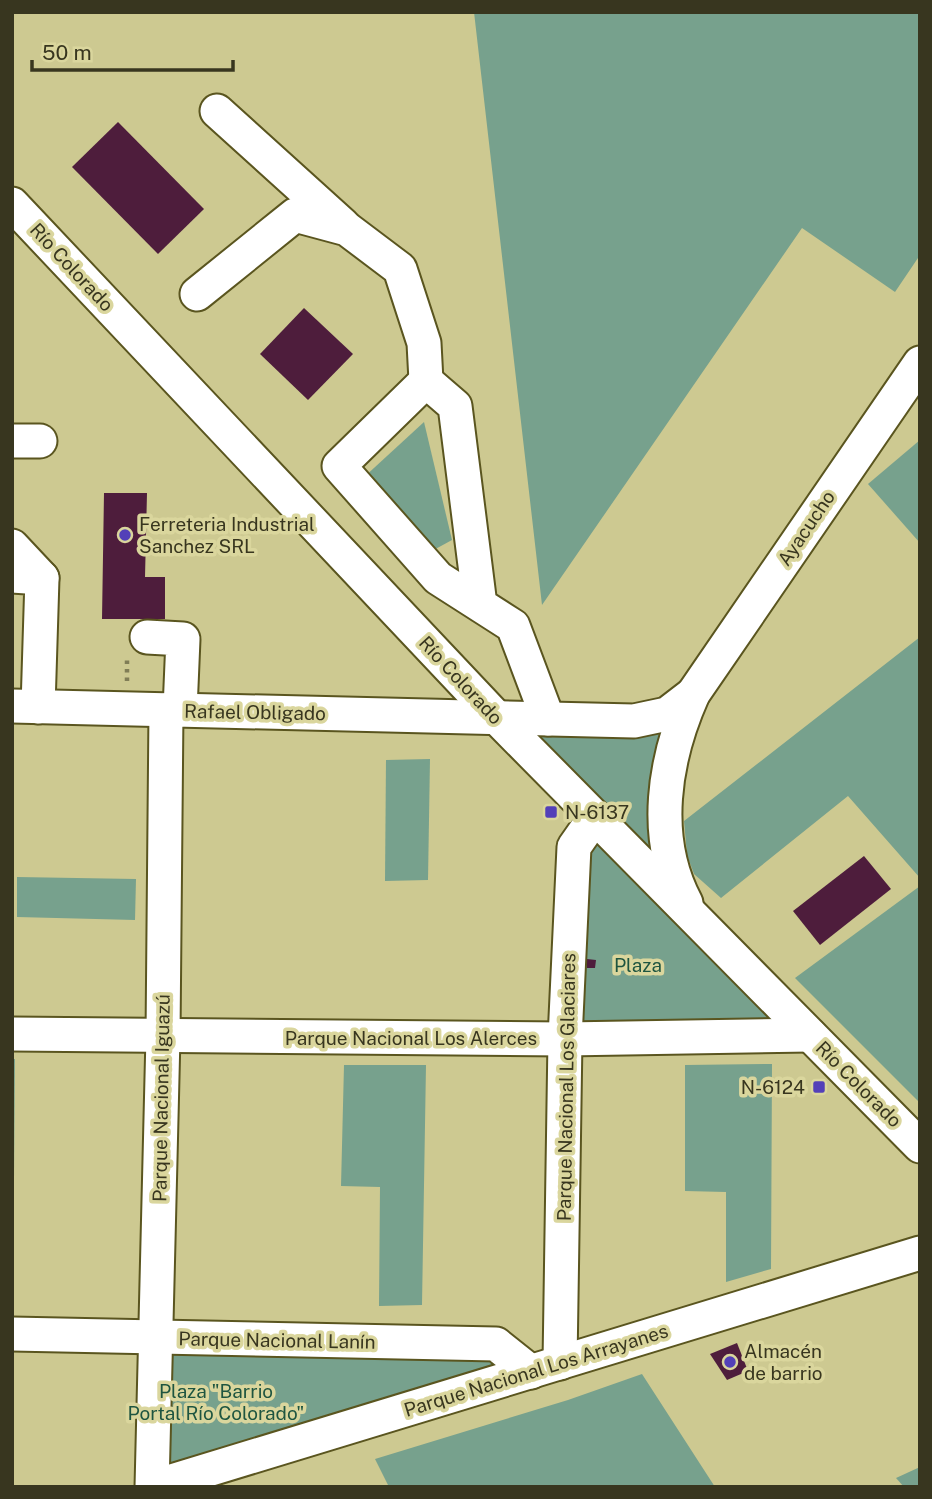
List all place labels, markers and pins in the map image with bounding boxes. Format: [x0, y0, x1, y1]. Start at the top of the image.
place label: Ferreteria Industrial Sanchez SRL [139, 513, 315, 557]
marker: Ferreteria Industrial Sanchez SRL [117, 527, 133, 543]
place label: N-6137 [565, 801, 629, 823]
marker: N-6137 [543, 804, 559, 820]
place label: N-6124 [741, 1076, 805, 1098]
marker: N-6124 [811, 1079, 827, 1095]
place label: Almacén de barrio [744, 1340, 823, 1384]
marker: Almacén de barrio [722, 1354, 738, 1370]

